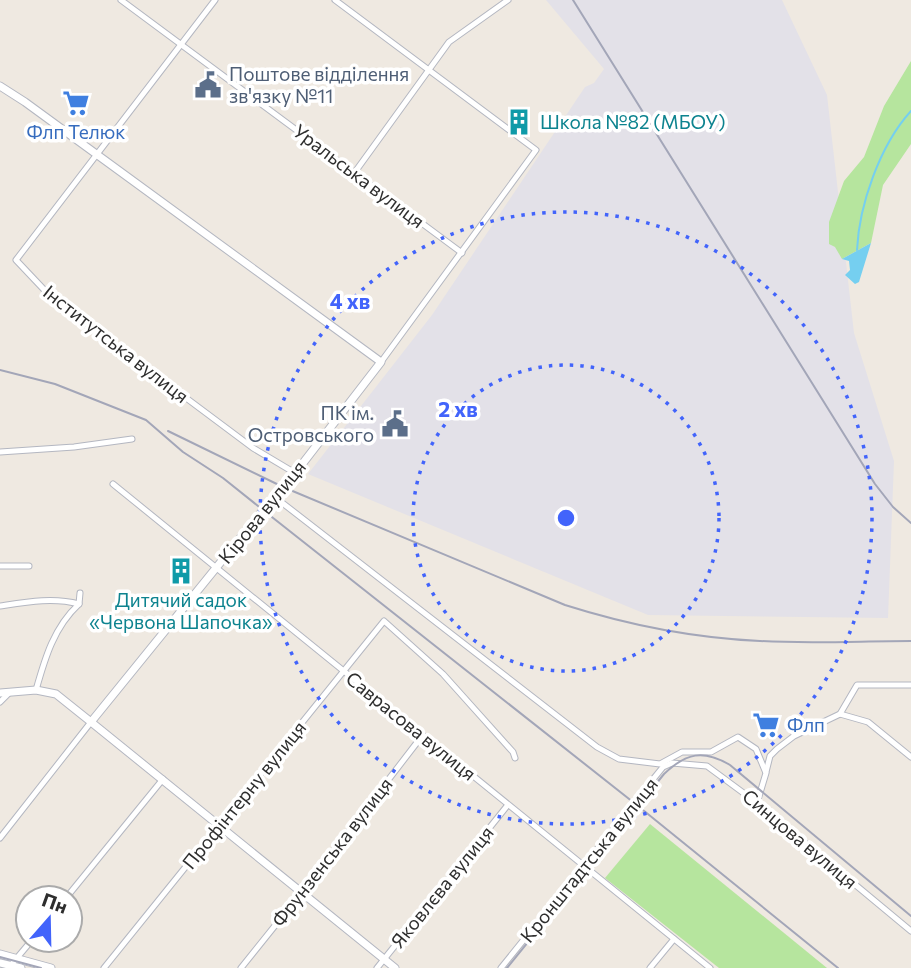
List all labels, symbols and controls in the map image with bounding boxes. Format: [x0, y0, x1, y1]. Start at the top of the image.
place label: Поштове відділення зв'язку №11 [229, 62, 409, 107]
public building icon: Поштове відділення зв'язку №11 [193, 70, 223, 100]
supermarket icon: Флп Телюк [61, 88, 91, 118]
building icon: Школа №82 (МБОУ) [504, 107, 534, 137]
place label: Школа №82 (МБОУ) [540, 110, 725, 133]
street label: Уральська вулиця [289, 119, 429, 232]
place label: Флп Телюк [26, 120, 126, 143]
street label: Інститутська вулиця [39, 280, 193, 407]
text: 4 хв [330, 288, 370, 313]
text: 2 хв [438, 396, 478, 421]
place label: ПК ім. Островського [248, 401, 374, 446]
public building icon: ПК ім. Островського [380, 409, 410, 439]
street label: Кірова вулиця [213, 456, 310, 568]
centre of rings [554, 506, 578, 530]
building icon: Дитячий садок «Червона Шапочка» [166, 556, 196, 586]
place label: Дитячий садок «Червона Шапочка» [89, 588, 273, 633]
street label: Саврасова вулиця [342, 666, 481, 785]
supermarket icon: Флп [751, 710, 781, 740]
place label: Флп [787, 713, 825, 736]
street label: Профінтерну вулиця [177, 716, 310, 873]
street label: Фрунзенська вулиця [266, 773, 397, 931]
street label: Кронштадтська вулиця [515, 773, 662, 947]
street label: Синцова вулиця [738, 784, 862, 893]
street label: Яковлєва вулиця [385, 821, 498, 952]
north arrow [14, 884, 84, 954]
text: Пн [39, 887, 71, 918]

